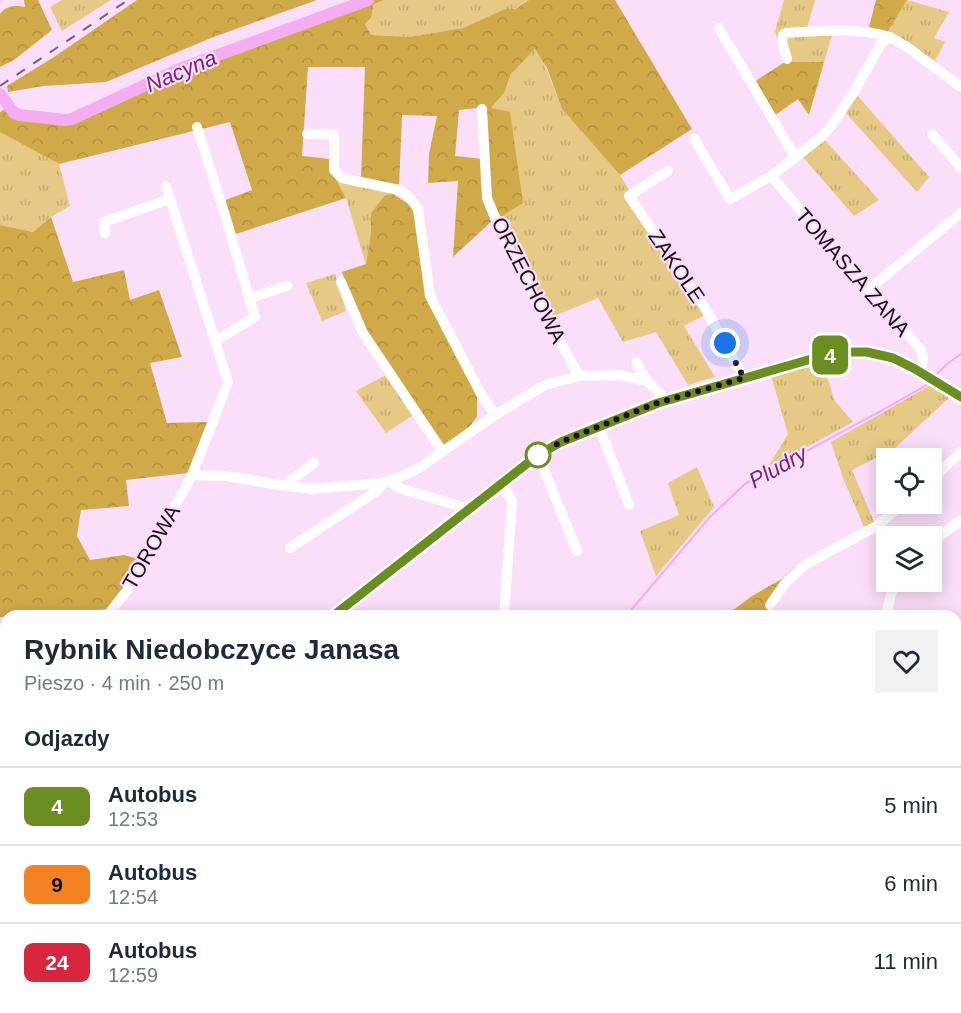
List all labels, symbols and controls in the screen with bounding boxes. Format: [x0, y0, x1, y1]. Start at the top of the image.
water label: Nacyna [142, 45, 220, 97]
street label: TOMASZA ZANA [791, 203, 915, 341]
street label: ORZECHOWA [487, 213, 571, 347]
street label: ZAKOLE [644, 225, 710, 307]
your location [710, 328, 740, 358]
line badge: 4 [810, 336, 850, 374]
text: 4 [824, 344, 836, 367]
water label: Pludry [745, 440, 813, 493]
unlabelled marker [525, 442, 551, 468]
map controls [876, 448, 942, 592]
button: locate [876, 448, 942, 514]
street label: TOROWA [118, 501, 184, 593]
button: layers [876, 526, 942, 592]
button: heart [875, 630, 938, 693]
text: Rybnik Niedobczyce Janasa [24, 634, 399, 665]
text: Pieszo · 4 min · 250 m [24, 672, 224, 694]
text: Odjazdy [24, 726, 110, 751]
text: Autobus [108, 782, 197, 807]
text: 5 min [884, 793, 938, 818]
text: 4 [51, 795, 63, 818]
text: 12:53 [108, 808, 158, 830]
text: Autobus [108, 860, 197, 885]
text: 6 min [884, 871, 938, 896]
text: 9 [51, 873, 63, 896]
text: 12:54 [108, 886, 158, 908]
text: Autobus [108, 938, 197, 963]
text: 11 min [874, 949, 938, 974]
text: 24 [45, 951, 69, 974]
text: 12:59 [108, 964, 158, 986]

